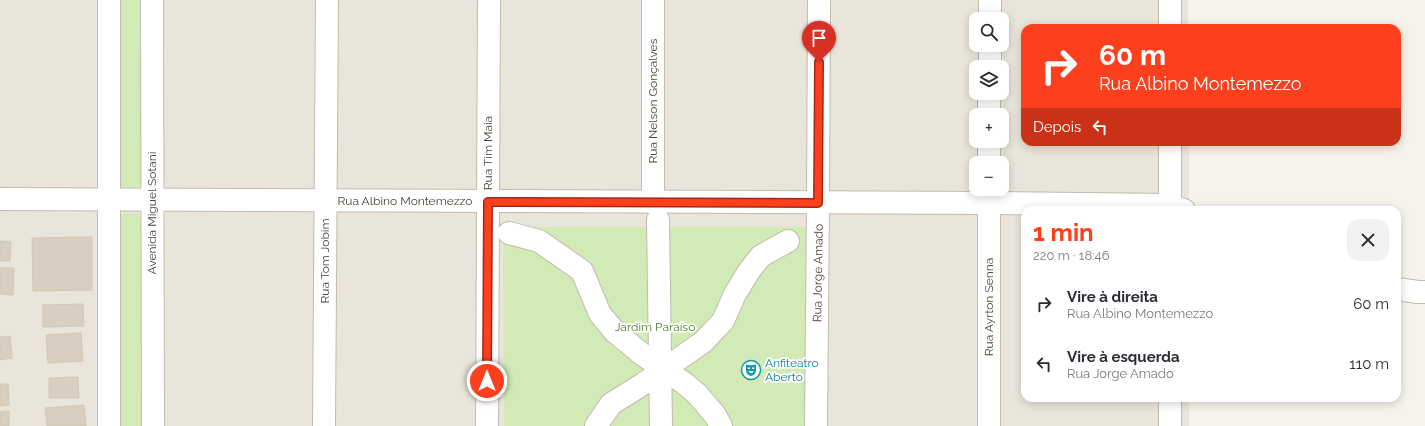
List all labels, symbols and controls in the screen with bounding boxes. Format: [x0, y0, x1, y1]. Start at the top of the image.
map controls [969, 12, 1009, 196]
button: search [969, 12, 1009, 52]
pin [802, 21, 836, 62]
icon: arrive [808, 27, 830, 49]
street label: Rua Nelson Gonçalves [646, 38, 660, 163]
text: 60 m [1099, 39, 1166, 72]
icon: right [1033, 40, 1085, 92]
button: layers [969, 60, 1009, 100]
text: Rua Albino Montemezzo [1099, 73, 1301, 94]
button: + [969, 108, 1009, 148]
street label: Rua Tim Maia [481, 116, 495, 190]
icon: left [1089, 116, 1111, 138]
text: Depois [1033, 118, 1081, 136]
street label: Avenida Miguel Sotani [145, 152, 159, 274]
button: − [969, 156, 1009, 196]
street label: Rua Albino Montemezzo [338, 194, 472, 208]
text: 1 min [1033, 218, 1094, 247]
street label: Rua Tom Jobim [318, 219, 332, 303]
button: close [1347, 219, 1389, 261]
street label: Rua Jorge Amado [810, 224, 826, 322]
text: 220 m · 18:46 [1033, 248, 1110, 263]
street label: Rua Ayrton Senna [982, 258, 996, 356]
text: Vire à direita [1067, 288, 1158, 306]
icon: right [1033, 293, 1055, 315]
text: 60 m [1353, 295, 1389, 313]
text: Rua Albino Montemezzo [1067, 306, 1213, 321]
park label: Jardim Paraíso [615, 320, 695, 334]
text: Vire à esquerda [1067, 348, 1180, 366]
icon: left [1033, 353, 1055, 375]
text: 110 m [1349, 355, 1389, 373]
place label: Anfiteatro Aberto [765, 356, 819, 384]
theatre icon: Anfiteatro Aberto [740, 359, 762, 381]
position arrow [466, 360, 508, 402]
text: Rua Jorge Amado [1067, 366, 1174, 381]

